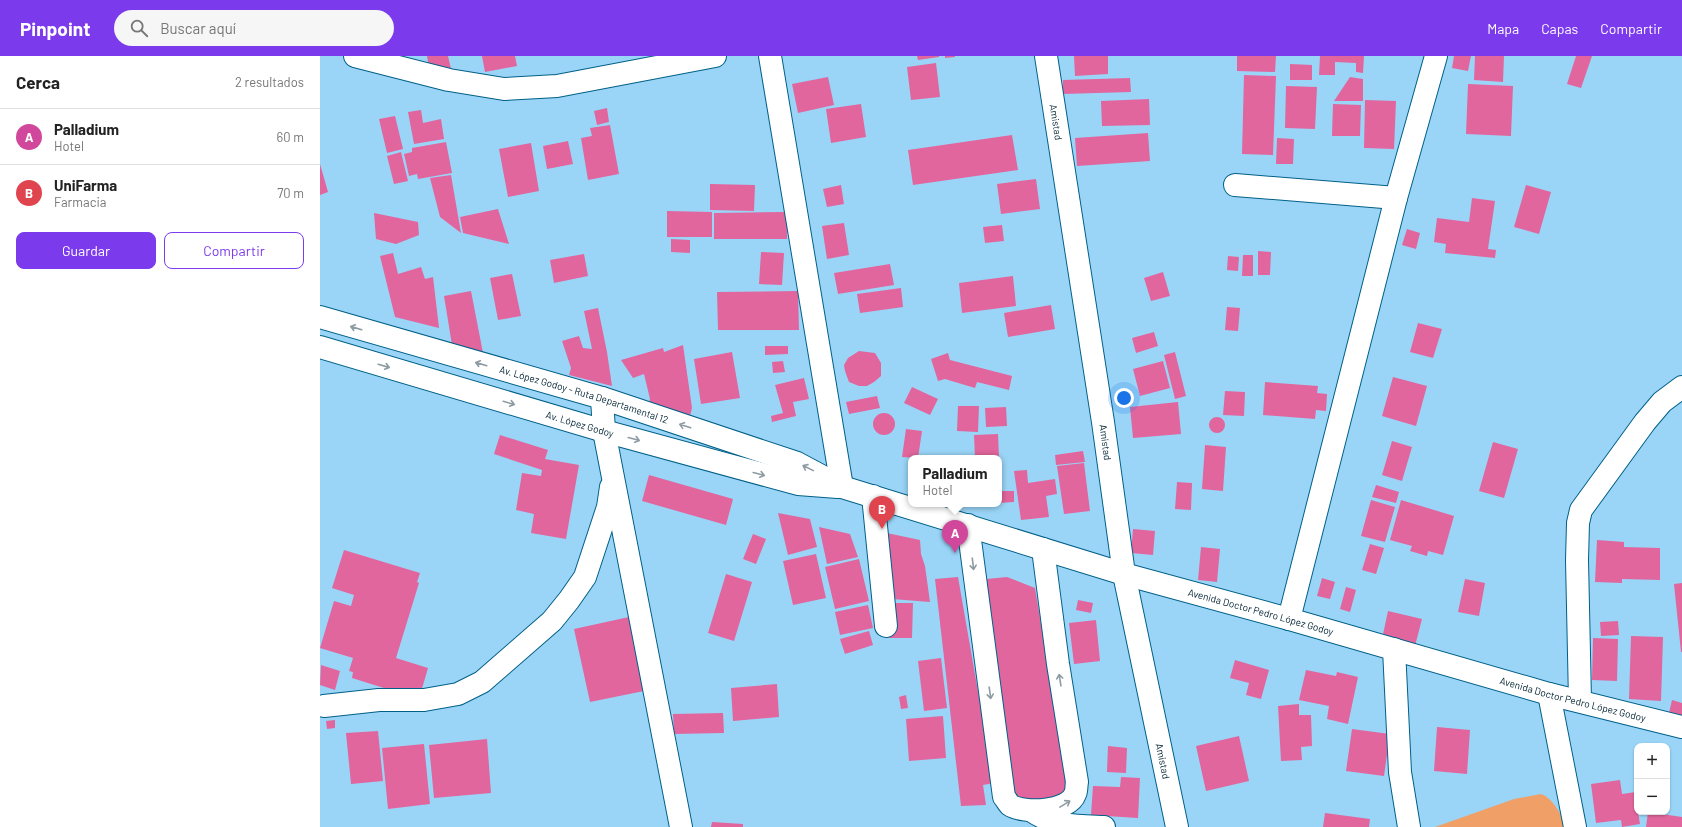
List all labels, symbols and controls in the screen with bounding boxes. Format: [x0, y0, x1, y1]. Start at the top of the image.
search box [114, 10, 394, 46]
text: Pinpoint [20, 17, 90, 40]
icon: search [128, 17, 150, 39]
text: Buscar aquí [160, 19, 236, 37]
text: Mapa [1487, 20, 1519, 37]
text: Capas [1541, 20, 1578, 37]
text: Compartir [1600, 20, 1662, 37]
text: Cerca [16, 72, 60, 92]
text: 2 resultados [235, 74, 304, 90]
street label: Amistad [1048, 104, 1065, 141]
text: Palladium [54, 120, 119, 138]
text: A [25, 129, 33, 145]
text: 60 m [277, 129, 304, 145]
text: Hotel [54, 138, 84, 154]
text: UniFarma [54, 176, 117, 194]
text: B [25, 185, 33, 201]
text: 70 m [277, 185, 304, 201]
text: Farmacia [54, 194, 106, 210]
button: Guardar [16, 232, 156, 269]
button: Compartir [164, 232, 304, 269]
one-way arrow [349, 324, 362, 331]
one-way arrow [474, 359, 487, 367]
one-way arrow [378, 363, 391, 370]
street label: Av. López Godoy - Ruta Departamental 12 [498, 364, 670, 426]
your location [1114, 388, 1134, 408]
one-way arrow [502, 400, 515, 407]
street label: Av. López Godoy [545, 408, 615, 438]
one-way arrow [679, 422, 692, 429]
street label: Amistad [1097, 424, 1114, 461]
one-way arrow [627, 436, 640, 443]
popup [908, 455, 1002, 507]
one-way arrow [802, 464, 814, 472]
text: Palladium [922, 464, 988, 482]
one-way arrow [752, 470, 765, 478]
text: Hotel [922, 482, 952, 498]
pin: B [869, 496, 895, 529]
pin: A [942, 520, 968, 553]
one-way arrow [969, 557, 977, 570]
street label: Avenida Doctor Pedro López Godoy [1187, 586, 1335, 638]
one-way arrow [1056, 674, 1064, 687]
street label: Avenida Doctor Pedro López Godoy [1498, 674, 1647, 724]
one-way arrow [986, 686, 994, 699]
street label: Amistad [1154, 742, 1173, 780]
map controls [1634, 743, 1670, 815]
button: + [1634, 743, 1670, 779]
button: − [1634, 779, 1670, 815]
one-way arrow [1059, 799, 1071, 807]

